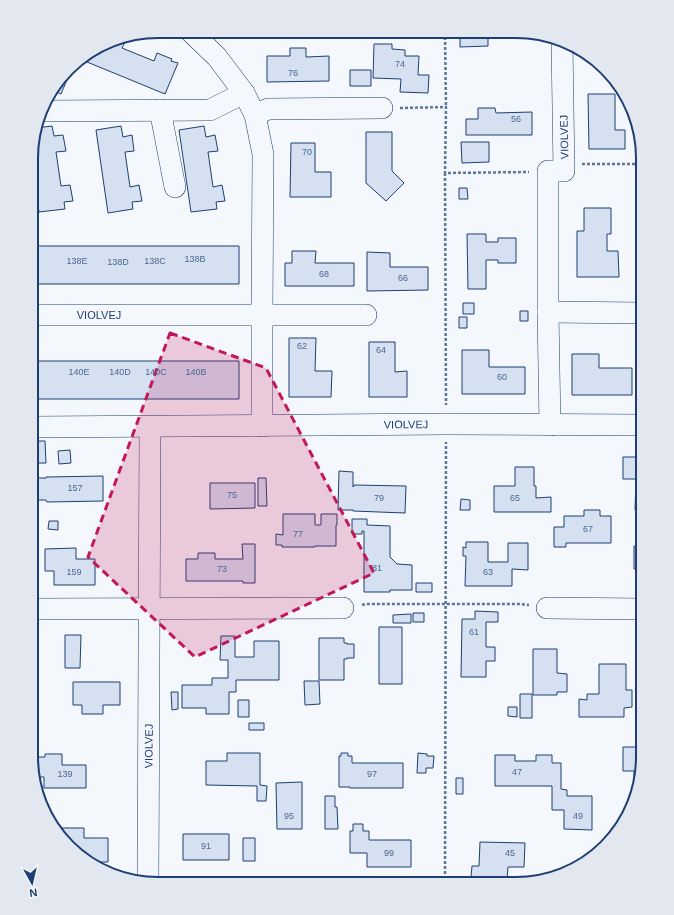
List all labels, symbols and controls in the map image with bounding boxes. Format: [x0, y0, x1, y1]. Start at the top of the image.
house number: 74 [395, 59, 405, 69]
house number: 76 [288, 68, 298, 78]
house number: 56 [511, 114, 521, 124]
street label: VIOLVEJ [558, 115, 570, 159]
house number: 70 [302, 147, 312, 157]
house number: 138B [184, 254, 206, 264]
house number: 138E [66, 256, 88, 266]
house number: 138C [144, 256, 166, 266]
house number: 138D [107, 257, 129, 267]
house number: 68 [319, 269, 329, 279]
house number: 66 [398, 273, 408, 283]
street label: VIOLVEJ [77, 309, 121, 321]
house number: 62 [297, 341, 307, 351]
house number: 64 [376, 345, 386, 355]
house number: 140E [68, 367, 90, 377]
house number: 140D [109, 367, 131, 377]
house number: 140C [145, 367, 167, 377]
house number: 140B [185, 367, 207, 377]
house number: 60 [497, 372, 507, 382]
street label: VIOLVEJ [384, 418, 428, 430]
house number: 157 [67, 483, 83, 493]
house number: 75 [227, 490, 237, 500]
house number: 79 [374, 493, 384, 503]
house number: 65 [510, 493, 520, 503]
house number: 67 [583, 524, 593, 534]
house number: 77 [293, 529, 303, 539]
house number: 81 [372, 563, 382, 573]
house number: 73 [217, 564, 227, 574]
house number: 159 [66, 567, 82, 577]
house number: 63 [483, 567, 493, 577]
house number: 61 [469, 627, 479, 637]
street label: VIOLVEJ [143, 724, 155, 768]
house number: 47 [512, 767, 522, 777]
house number: 139 [57, 769, 73, 779]
house number: 97 [367, 769, 377, 779]
house number: 95 [284, 811, 294, 821]
house number: 49 [573, 811, 583, 821]
house number: 91 [201, 841, 211, 851]
house number: 99 [384, 848, 394, 858]
house number: 45 [505, 848, 515, 858]
north arrow [12, 863, 52, 903]
text: N [29, 886, 38, 899]

